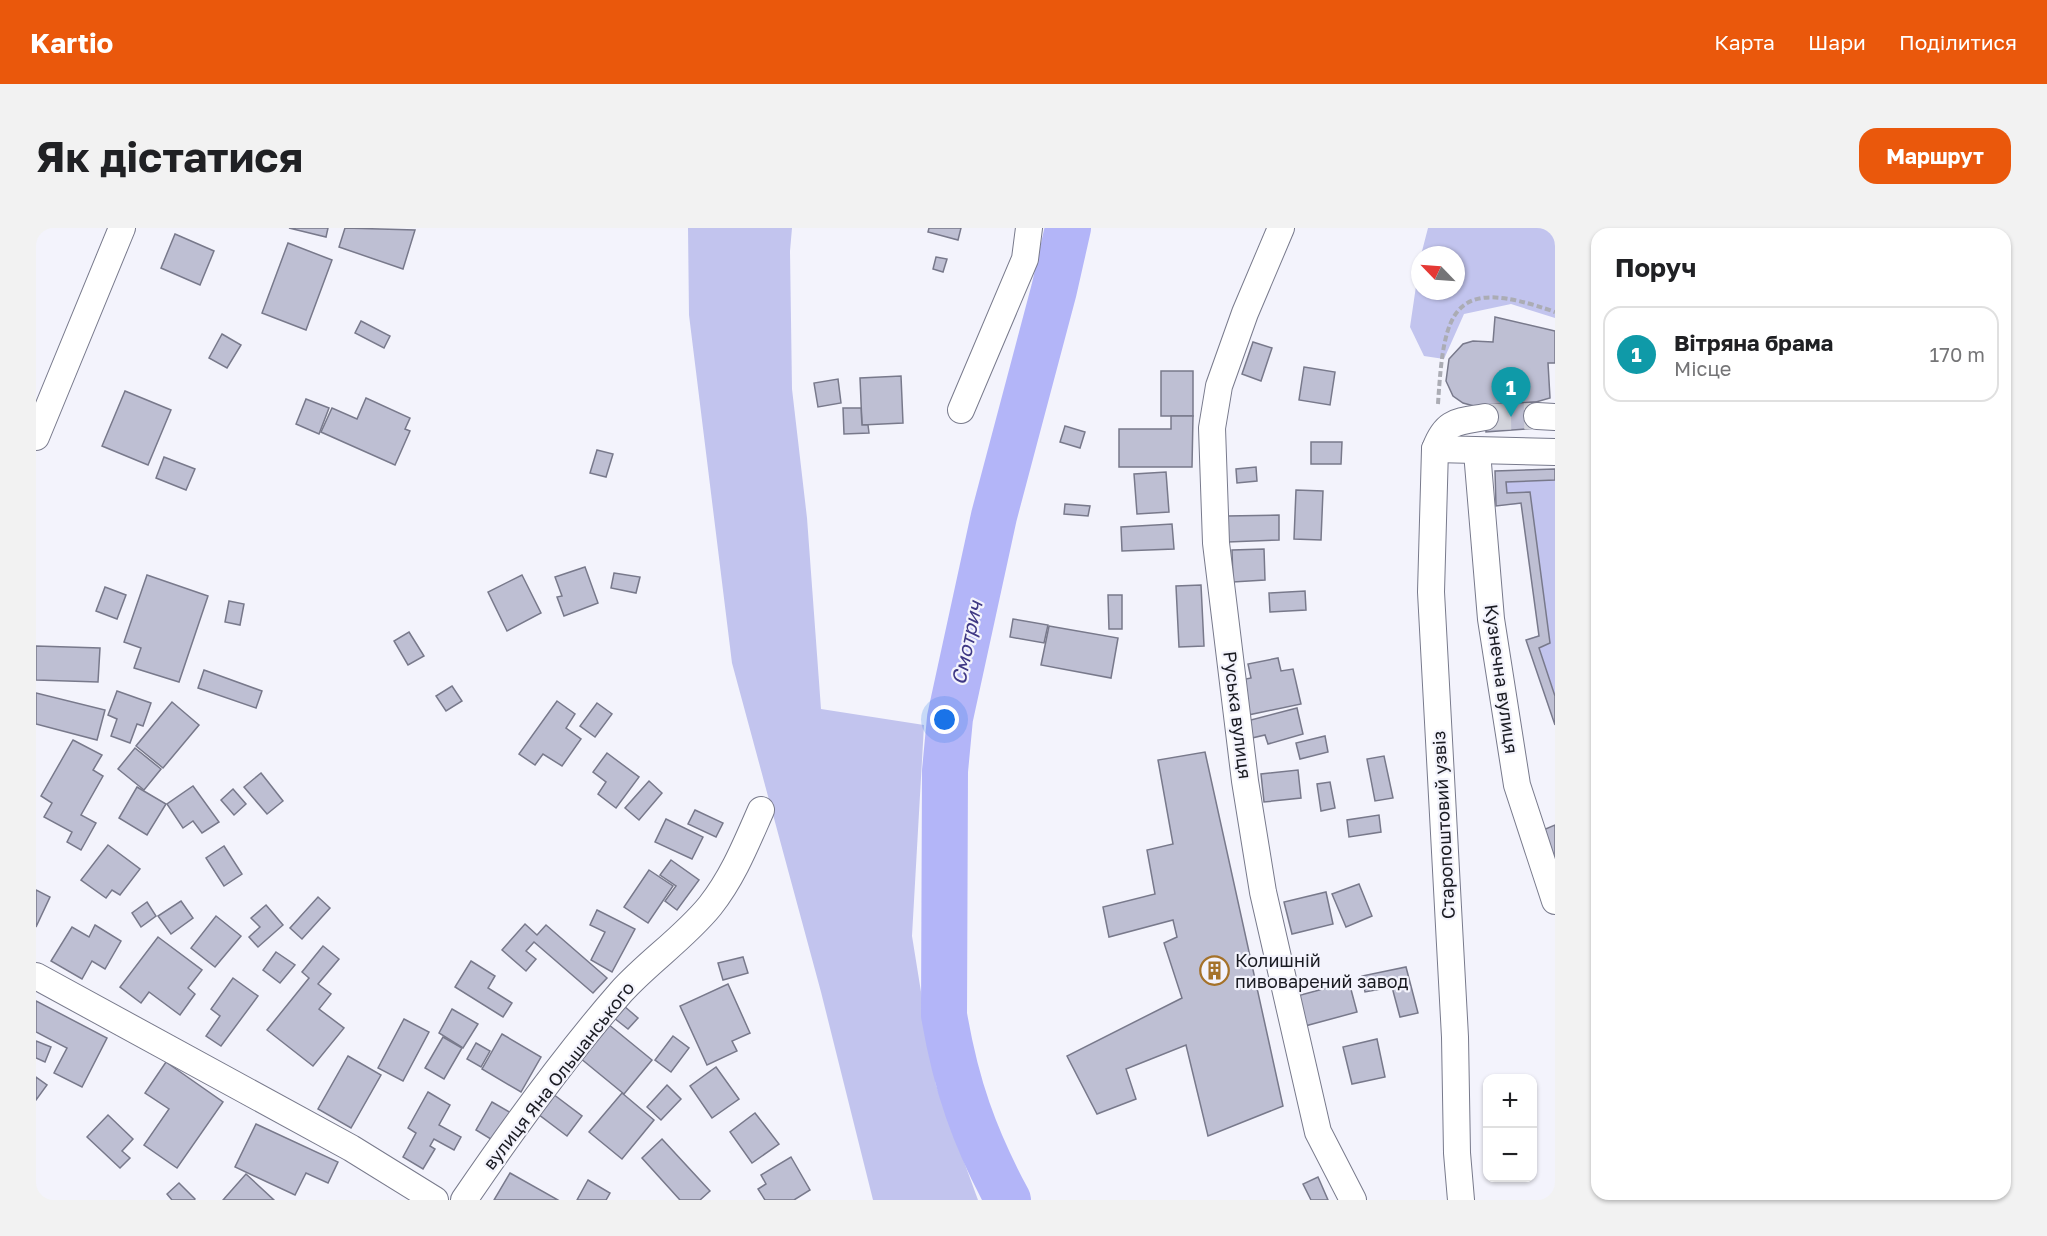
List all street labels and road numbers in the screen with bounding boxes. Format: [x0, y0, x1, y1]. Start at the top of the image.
street label: Кузнечна вулиця [1481, 603, 1523, 755]
street label: Руська вулиця [1219, 650, 1257, 780]
street label: Старопоштовий узвіз [1427, 730, 1459, 920]
street label: вулиця Яна Ольшанського [478, 977, 638, 1174]

